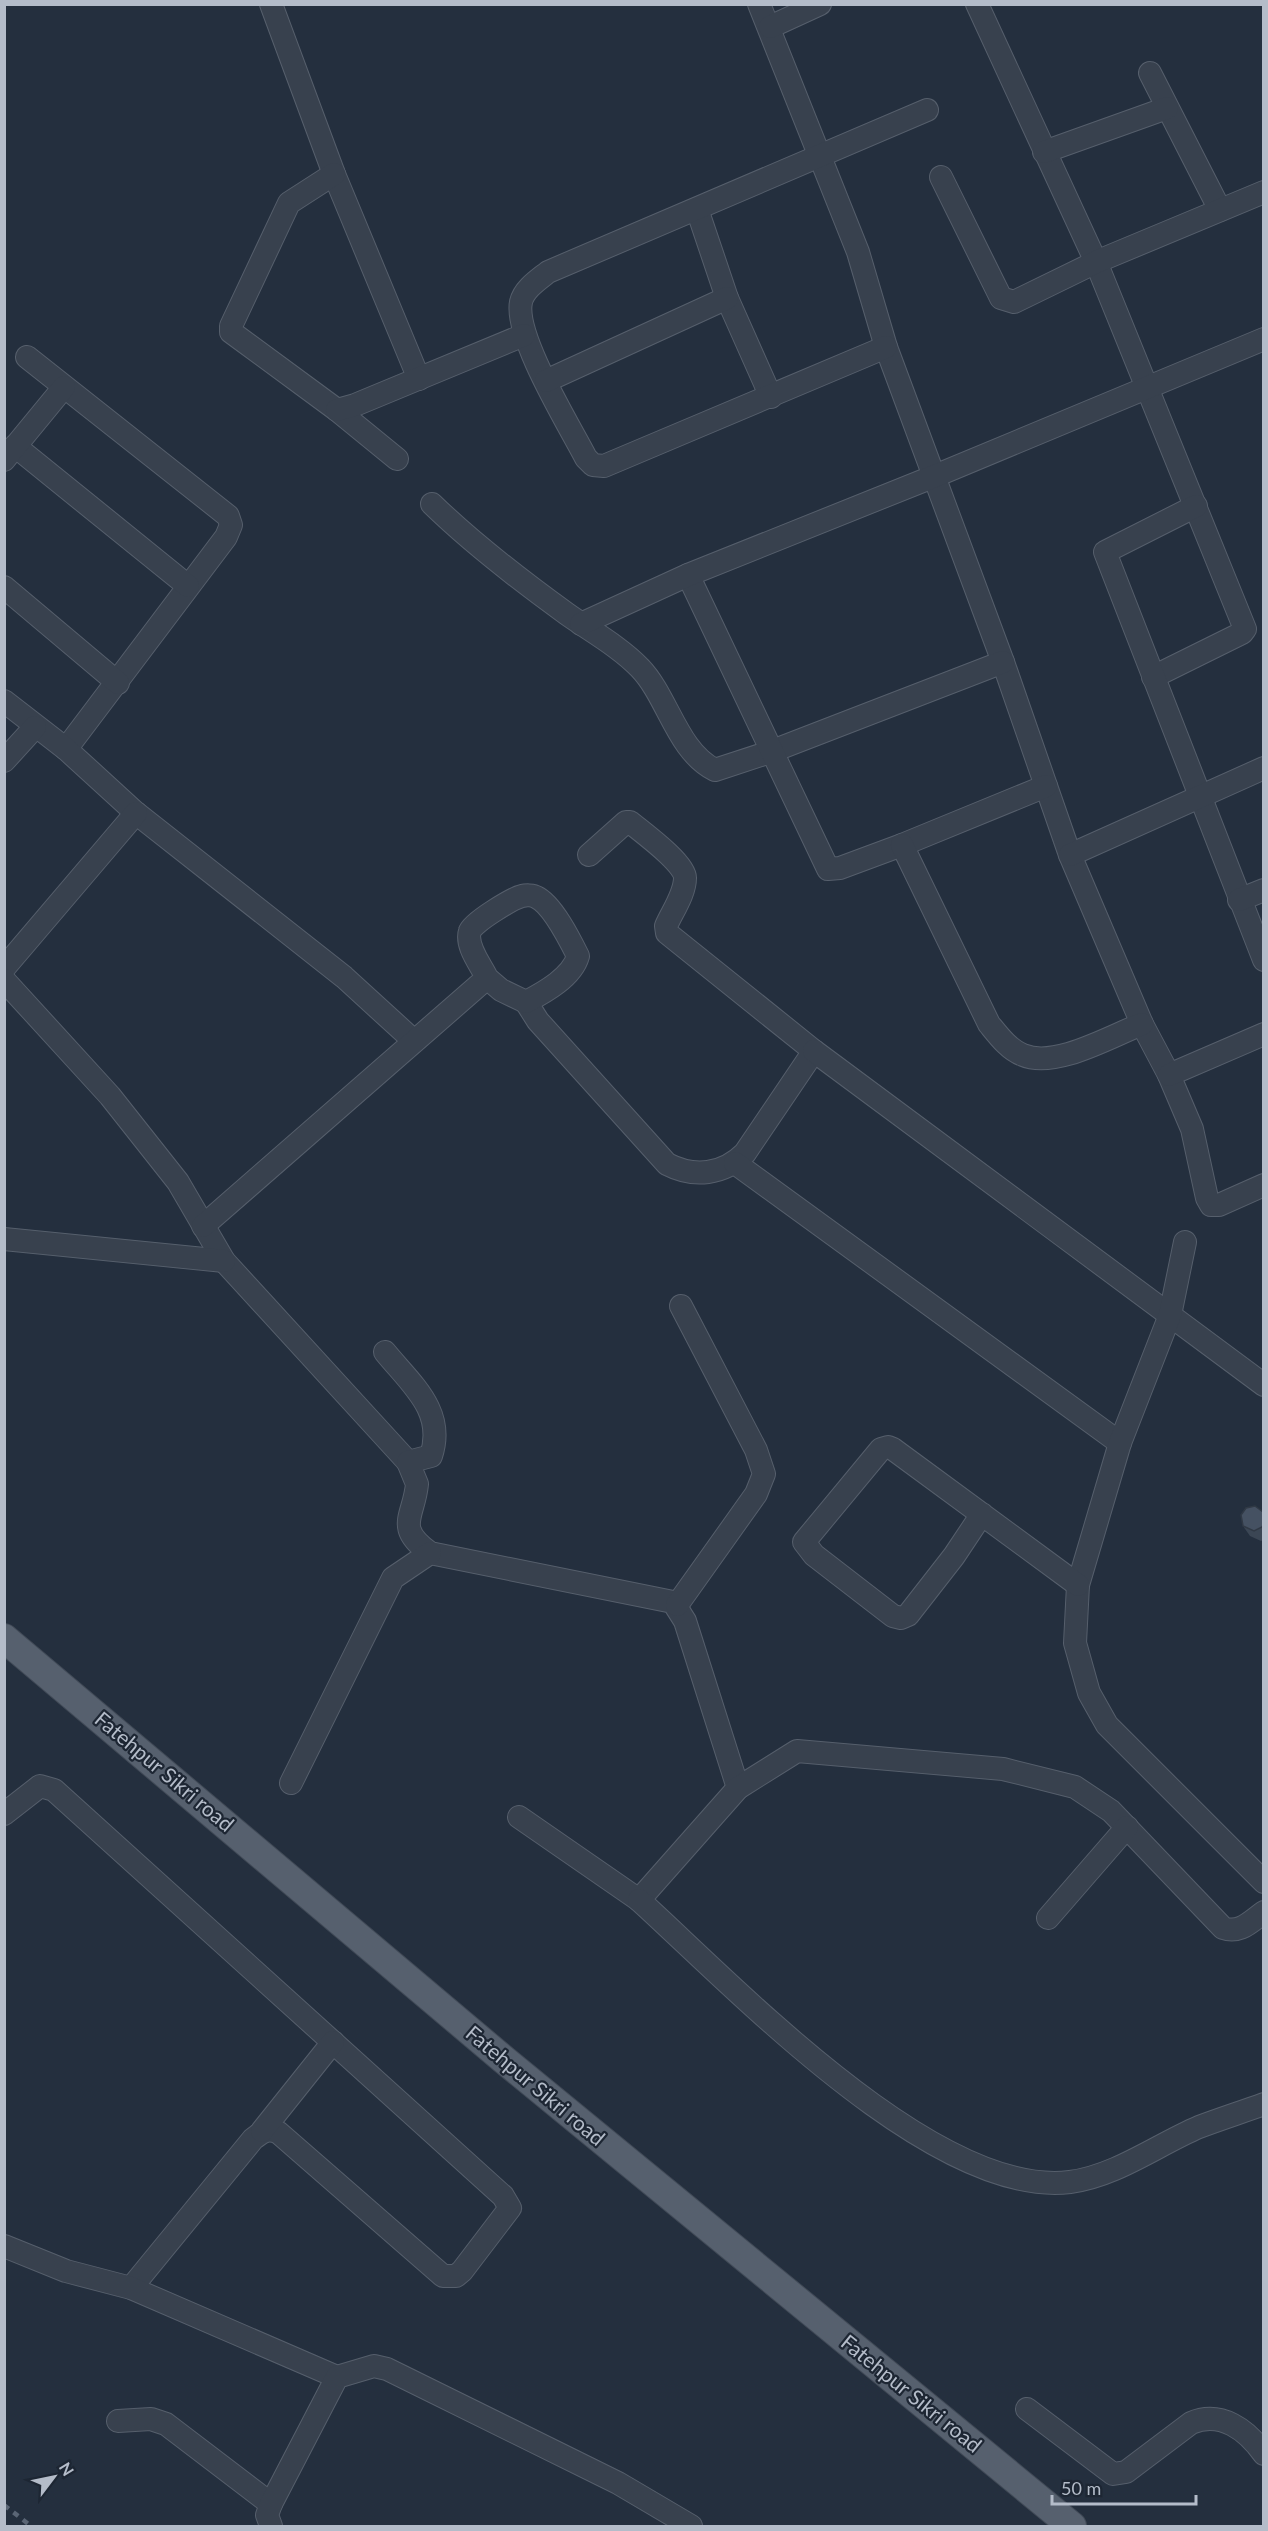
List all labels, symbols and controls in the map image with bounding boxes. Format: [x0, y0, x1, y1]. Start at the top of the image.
street label: Fatehpur Sikri road [91, 1706, 239, 1836]
street label: Fatehpur Sikri road [462, 2020, 610, 2150]
street label: Fatehpur Sikri road [837, 2329, 987, 2457]
north arrow [24, 2447, 84, 2507]
text: N [56, 2459, 78, 2479]
scale bar [1052, 2468, 1196, 2506]
text: 50 m [1061, 2477, 1101, 2499]

